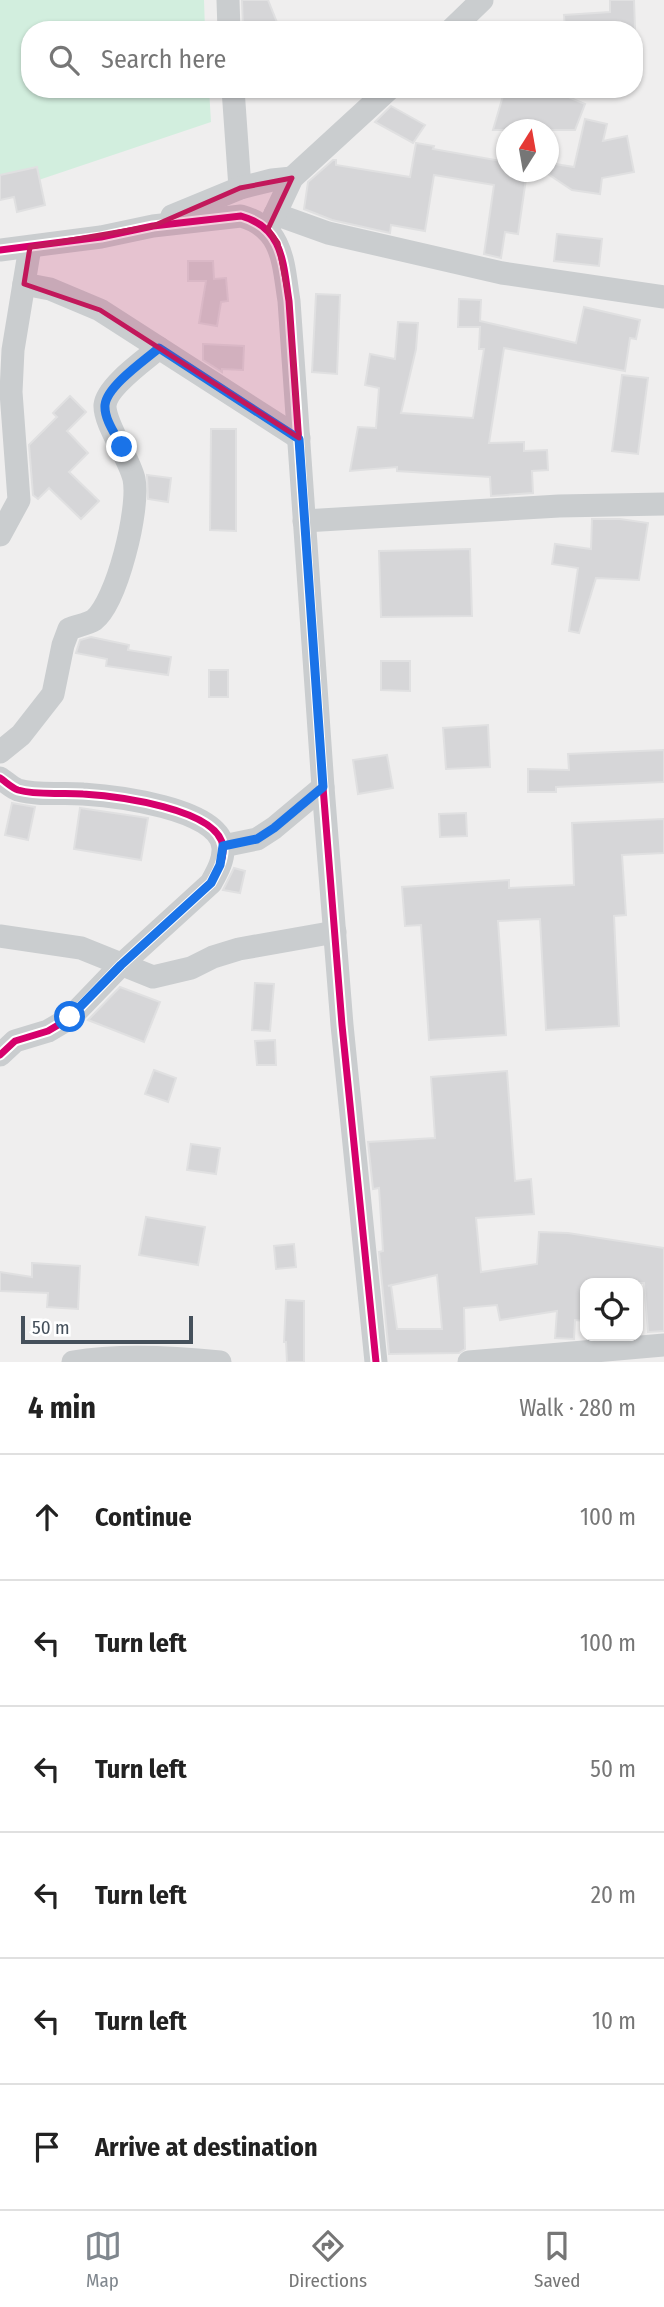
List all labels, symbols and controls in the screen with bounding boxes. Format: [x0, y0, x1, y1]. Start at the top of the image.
search box [21, 21, 643, 98]
icon: search [45, 41, 83, 79]
text: Search here [101, 44, 226, 75]
north arrow [496, 119, 559, 182]
route end [106, 431, 137, 462]
route start [54, 1001, 85, 1032]
map controls [580, 1278, 643, 1341]
button: locate [580, 1278, 643, 1341]
scale bar [21, 1313, 192, 1345]
text: 50 m [32, 1316, 70, 1339]
text: 4 min [28, 1390, 96, 1426]
text: Walk · 280 m [519, 1394, 636, 1422]
icon: ahead [28, 1498, 66, 1536]
text: Continue [95, 1502, 192, 1533]
text: 100 m [580, 1503, 636, 1531]
icon: left [28, 1624, 66, 1662]
text: Turn left [95, 1628, 187, 1659]
text: 100 m [580, 1629, 636, 1657]
icon: left [28, 1750, 66, 1788]
text: Turn left [95, 1754, 187, 1785]
text: 50 m [590, 1755, 636, 1783]
icon: left [28, 1876, 66, 1914]
text: Turn left [95, 1880, 187, 1911]
text: 20 m [591, 1881, 636, 1909]
icon: left [28, 2002, 66, 2040]
text: Turn left [95, 2006, 187, 2037]
text: 10 m [592, 2007, 636, 2035]
icon: arrive [28, 2128, 66, 2166]
text: Arrive at destination [95, 2132, 318, 2163]
tab: Map [84, 2227, 122, 2292]
tab: Directions [289, 2227, 367, 2292]
tab: Saved [534, 2227, 580, 2292]

